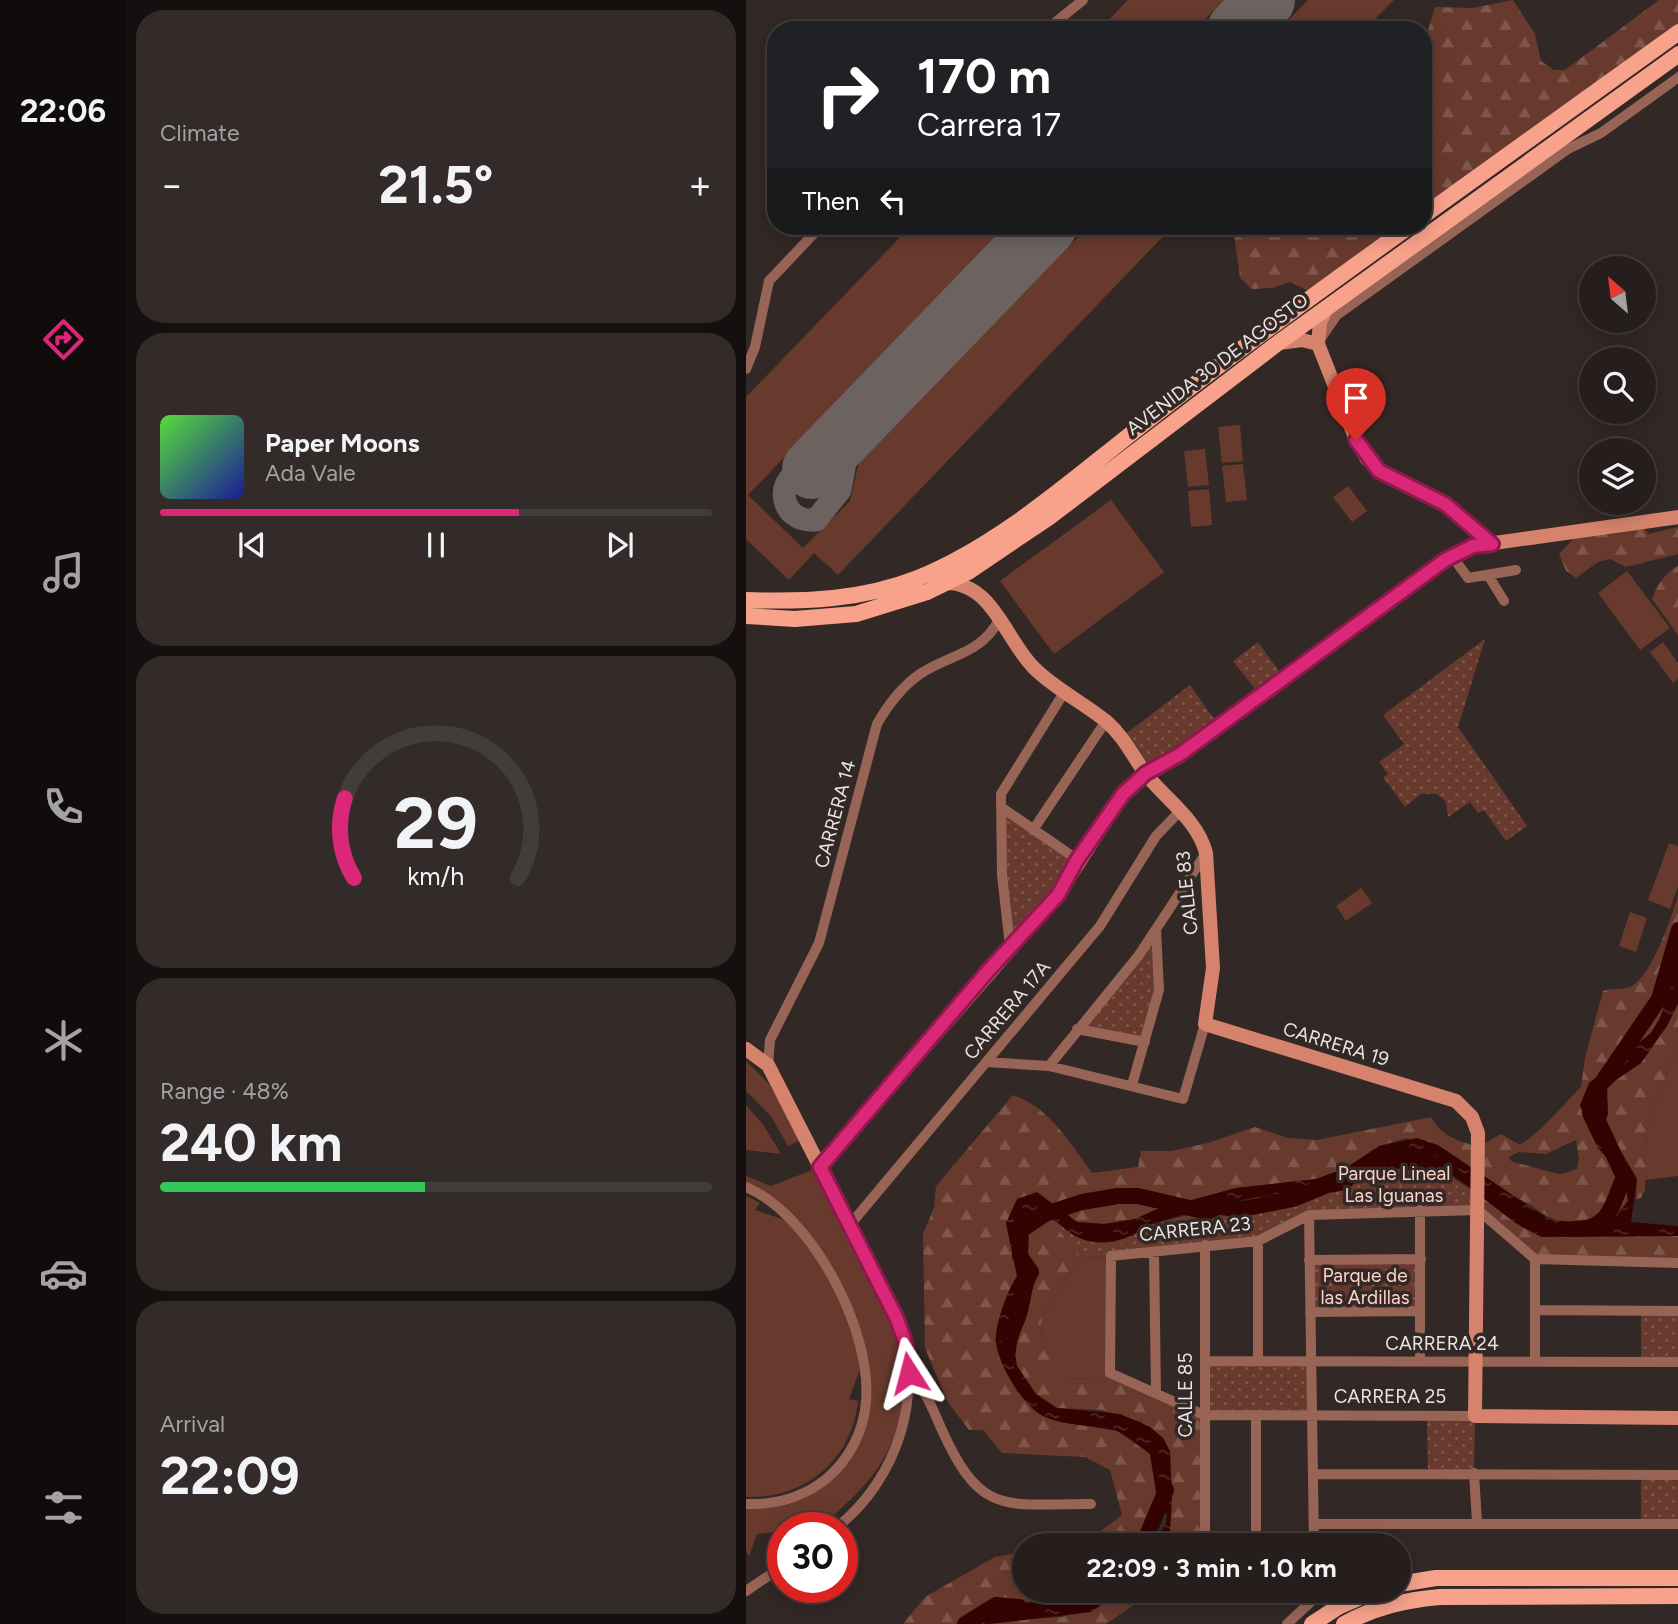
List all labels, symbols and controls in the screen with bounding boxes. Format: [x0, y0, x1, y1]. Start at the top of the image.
text: 170 m [917, 46, 1051, 105]
icon: right [802, 49, 893, 140]
text: 22:06 [20, 92, 106, 130]
text: Carrera 17 [917, 106, 1061, 144]
text: Climate [160, 119, 239, 147]
text: 21.5° [379, 154, 493, 216]
text: − [160, 162, 184, 208]
text: + [688, 162, 712, 208]
icon: left [874, 182, 912, 220]
text: Then [802, 185, 860, 217]
north arrow [1579, 256, 1656, 332]
map controls [1579, 256, 1656, 515]
street label: AVENIDA 30 DE AGOSTO [1122, 288, 1312, 440]
icon: directions [39, 315, 88, 364]
button: search [1579, 347, 1656, 424]
pin [1326, 368, 1386, 440]
icon: arrive [1337, 379, 1375, 417]
text: Paper Moons [265, 427, 420, 459]
button: layers [1579, 438, 1656, 515]
text: Ada Vale [265, 459, 356, 487]
icon: previous [233, 526, 271, 564]
icon: pause [417, 526, 455, 564]
icon: next [601, 526, 639, 564]
icon: music [39, 548, 88, 597]
street label: CARRERA 14 [810, 757, 860, 870]
text: 29 [394, 779, 478, 866]
icon: phone [39, 782, 88, 831]
street label: CALLE 83 [1171, 850, 1203, 936]
text: km/h [407, 861, 465, 891]
street label: CARRERA 17A [959, 956, 1055, 1064]
icon: climate [39, 1016, 88, 1065]
street label: CARRERA 19 [1280, 1017, 1392, 1071]
text: Range · 48% [160, 1077, 289, 1105]
text: 240 km [160, 1112, 342, 1174]
park label: Parque Lineal Las Iguanas [1338, 1162, 1450, 1207]
street label: CARRERA 23 [1138, 1212, 1252, 1246]
icon: car [39, 1249, 88, 1298]
park label: Parque de las Ardillas [1320, 1264, 1410, 1309]
street label: CARRERA 24 [1385, 1332, 1499, 1355]
position arrow [872, 1336, 946, 1410]
street label: CALLE 85 [1174, 1353, 1197, 1437]
street label: CARRERA 25 [1334, 1385, 1446, 1408]
text: Arrival [160, 1410, 225, 1438]
text: 22:09 [160, 1445, 300, 1507]
icon: filters [39, 1483, 88, 1532]
speed limit sign: 30 [767, 1512, 858, 1603]
text: 22:09 · 3 min · 1.0 km [1086, 1552, 1337, 1584]

